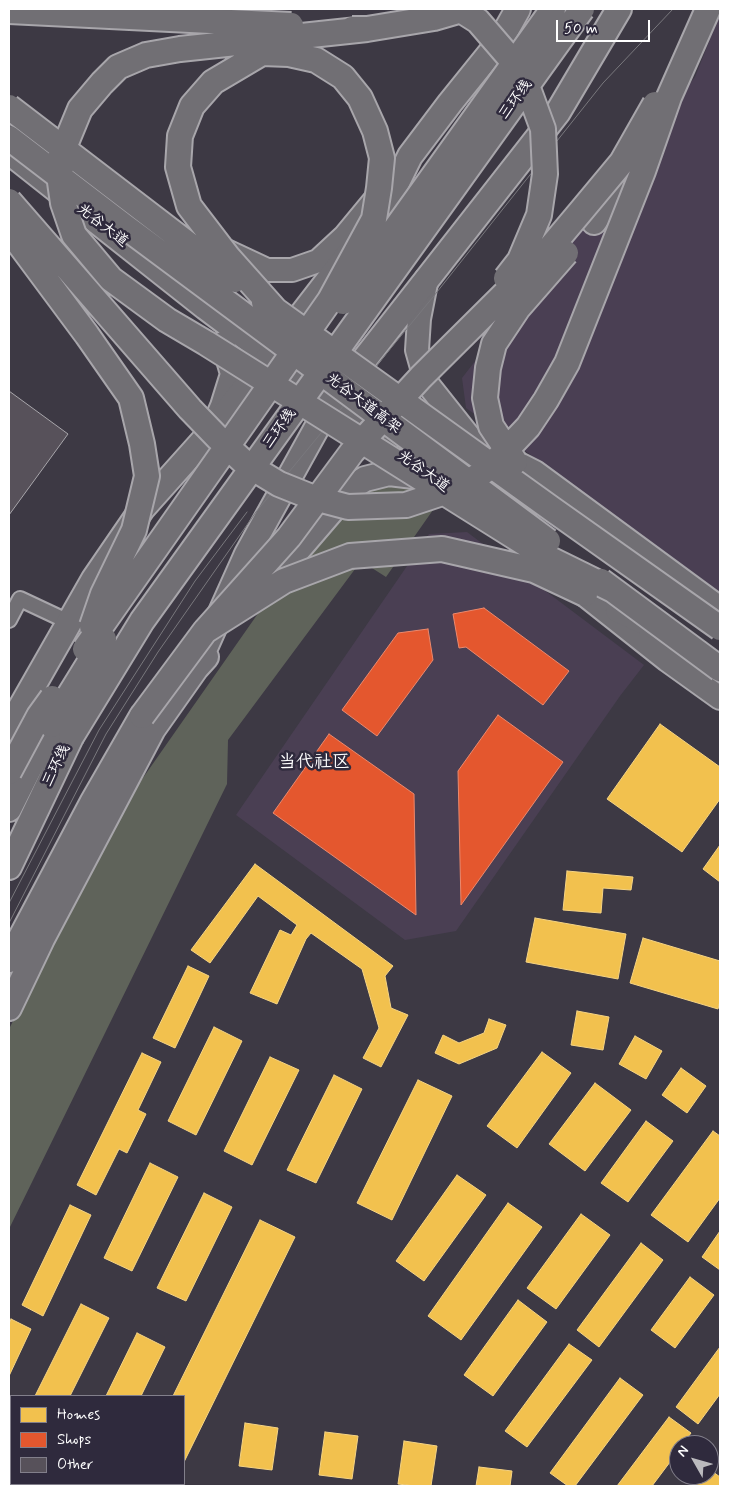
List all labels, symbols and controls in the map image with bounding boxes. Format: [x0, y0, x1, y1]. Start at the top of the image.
scale bar [559, 10, 653, 42]
text: 50 m [564, 19, 598, 39]
street label: 三环线 [495, 77, 537, 123]
street label: 光谷大道 [73, 200, 131, 252]
street label: 光谷大道高架 [322, 370, 404, 438]
street label: 三环线 [259, 406, 301, 452]
street label: 光谷大道 [393, 447, 453, 497]
street label: 三环线 [39, 742, 75, 790]
district label: 当代社区 [278, 752, 350, 774]
legend [10, 1395, 185, 1485]
text: Homes [57, 1405, 100, 1425]
text: Shops [57, 1430, 91, 1450]
north arrow [669, 1435, 719, 1485]
text: N [673, 1442, 693, 1461]
text: Other [57, 1455, 93, 1475]

